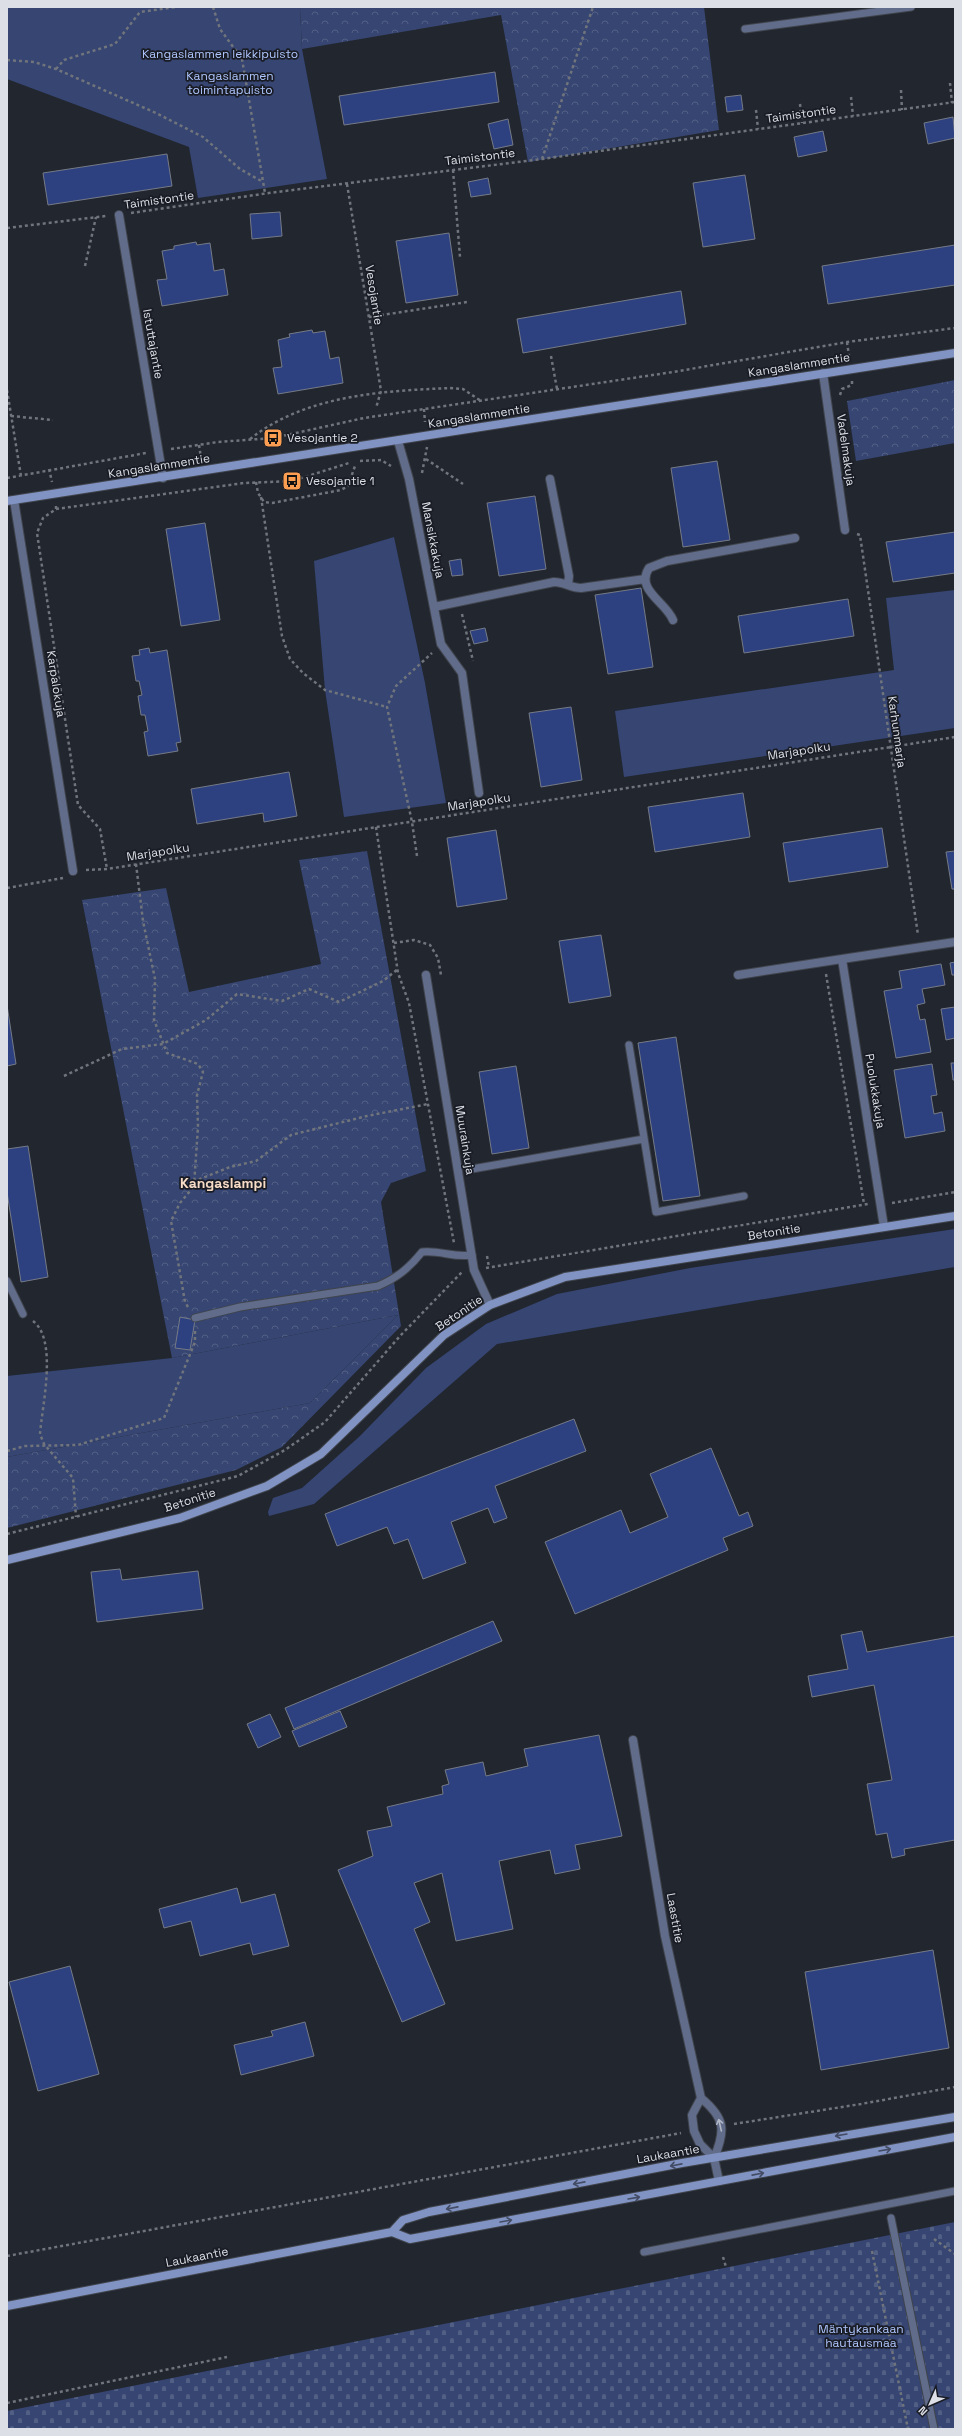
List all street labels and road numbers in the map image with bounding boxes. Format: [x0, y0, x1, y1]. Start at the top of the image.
street label: Taimistontie [765, 101, 837, 127]
street label: Taimistontie [444, 145, 516, 169]
street label: Taimistontie [123, 187, 195, 213]
street label: Vesojantie [361, 264, 387, 326]
street label: Istuttajantie [139, 308, 167, 380]
street label: Kangaslammentie [747, 349, 851, 381]
street label: Kangaslammentie [427, 400, 531, 432]
street label: Vadelmakuja [833, 413, 859, 487]
street label: Kangaslammentie [107, 450, 211, 482]
street label: Mansikkakuja [418, 501, 448, 580]
street label: Karpalokuja [43, 649, 69, 719]
street label: Karhunmarja [884, 695, 910, 769]
street label: Marjapolku [766, 738, 832, 764]
street label: Marjapolku [446, 789, 512, 815]
street label: Marjapolku [125, 839, 191, 865]
street label: Puolukkakuja [861, 1052, 889, 1130]
street label: Muurainkuja [452, 1104, 478, 1176]
street label: Betonitie [746, 1220, 802, 1244]
street label: Betonitie [432, 1291, 486, 1335]
street label: Betonitie [162, 1484, 218, 1516]
street label: Laastitie [663, 1892, 687, 1944]
street label: Laukaantie [635, 2141, 701, 2167]
street label: Laukaantie [164, 2243, 230, 2271]

